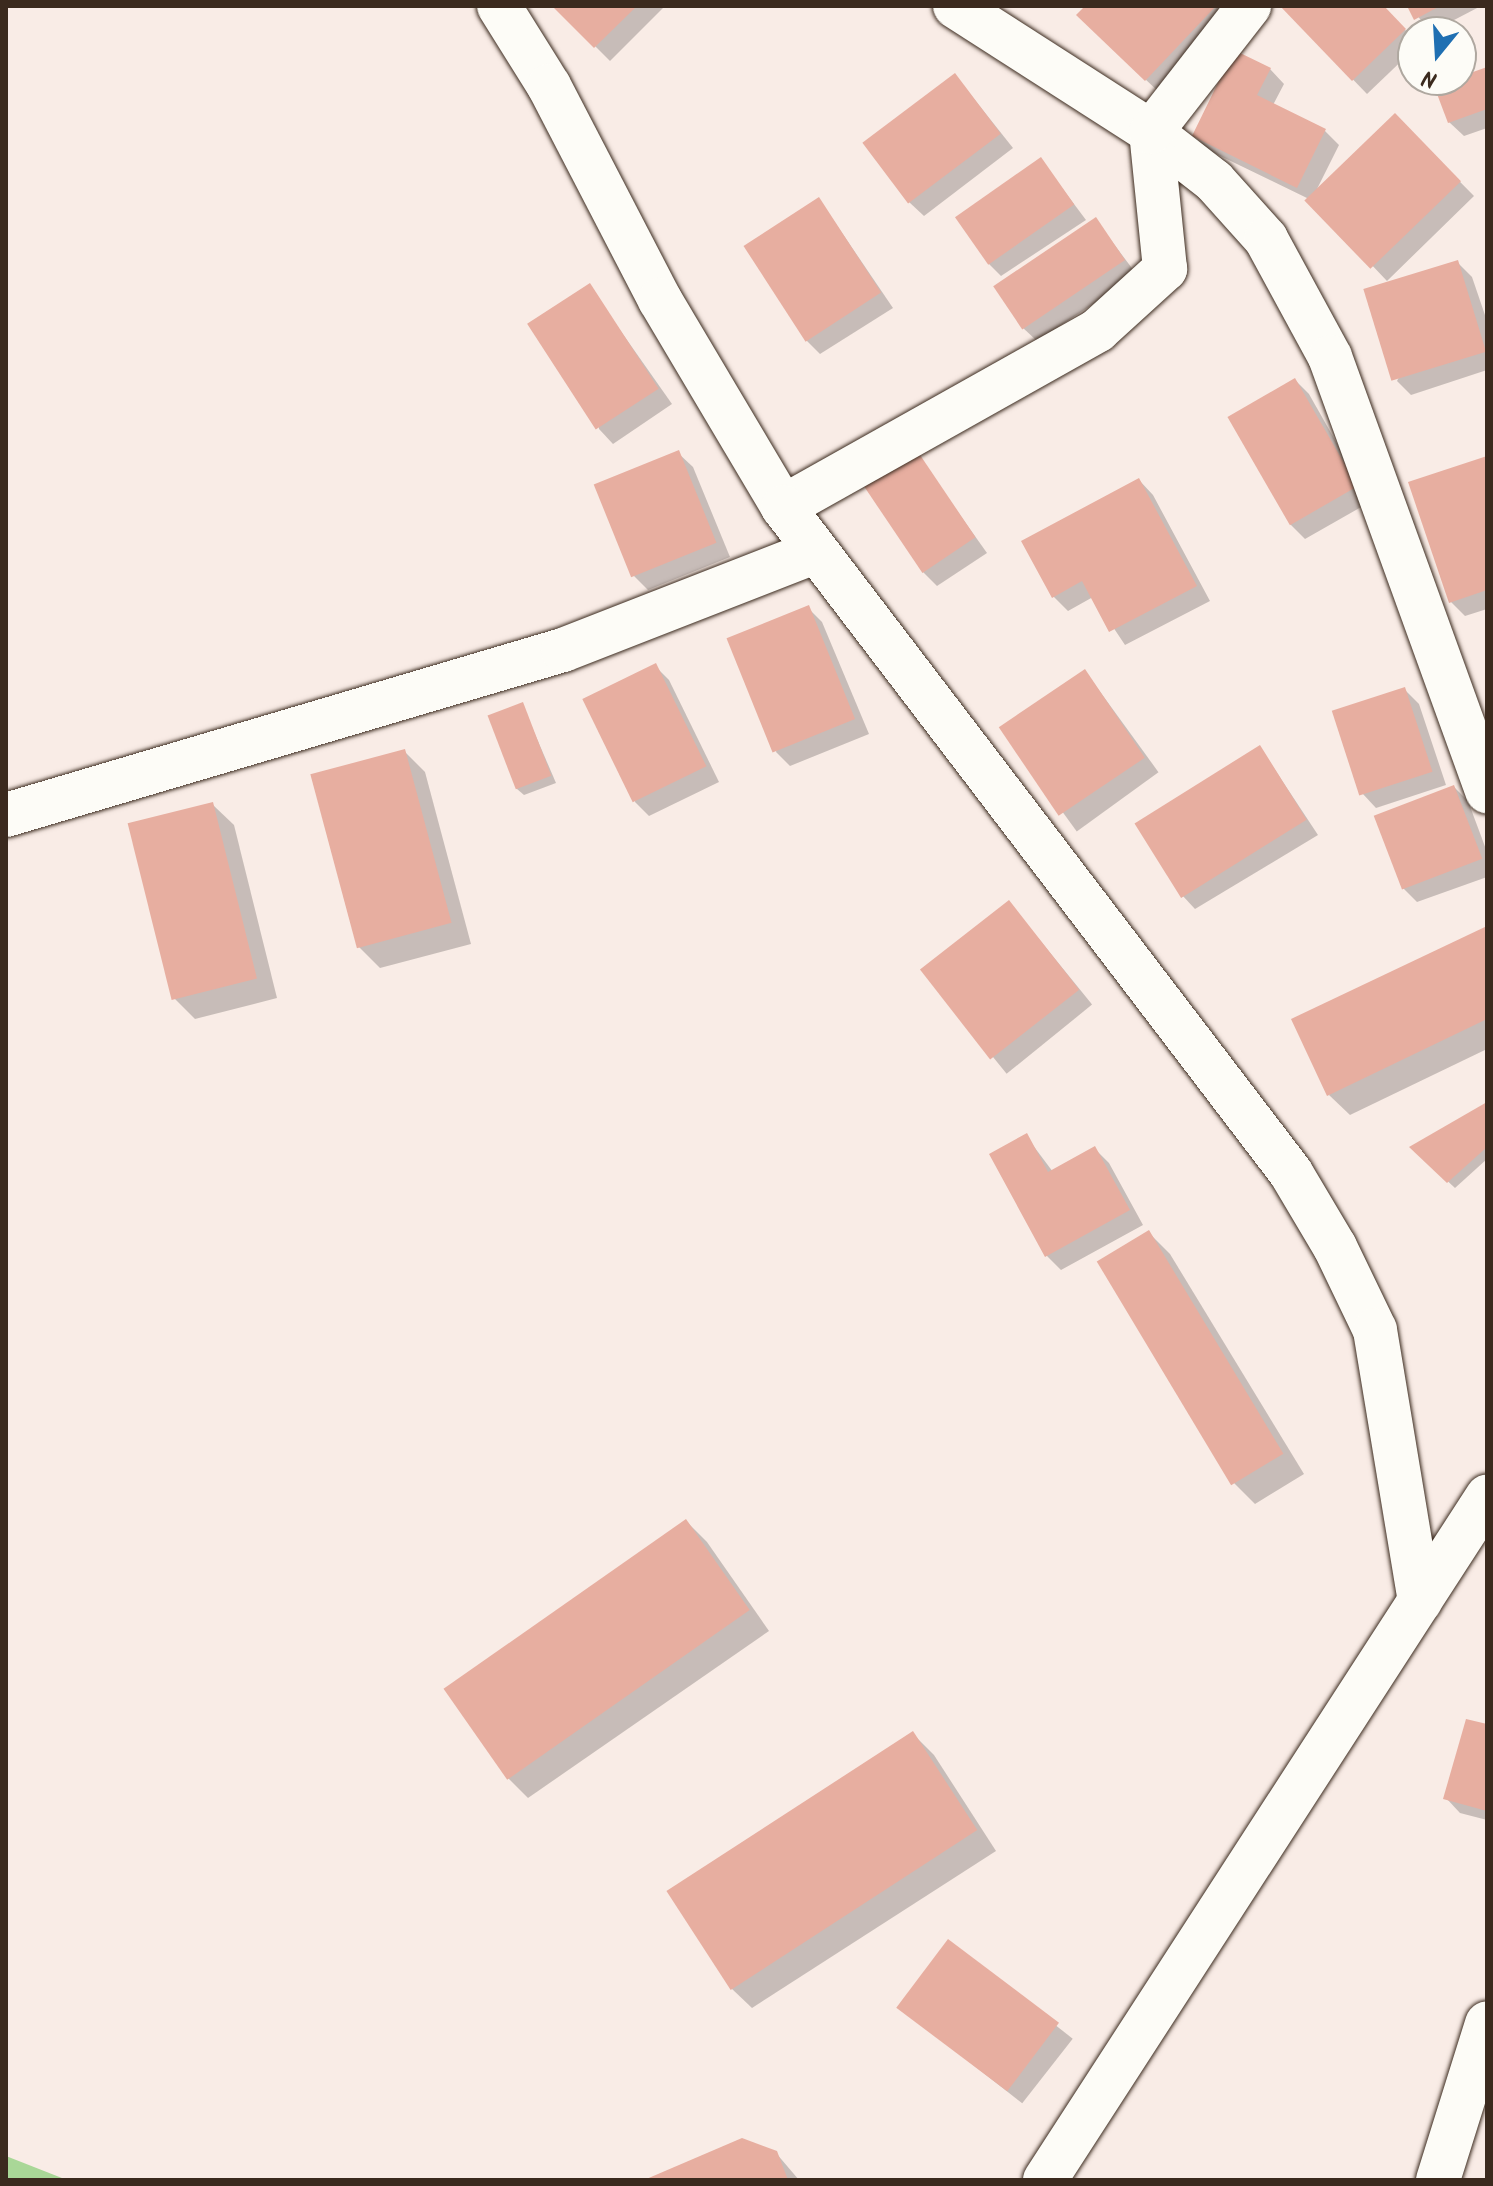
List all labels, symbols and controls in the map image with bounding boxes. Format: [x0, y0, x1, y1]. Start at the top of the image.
north arrow [1397, 16, 1477, 96]
text: N [1418, 59, 1442, 96]

